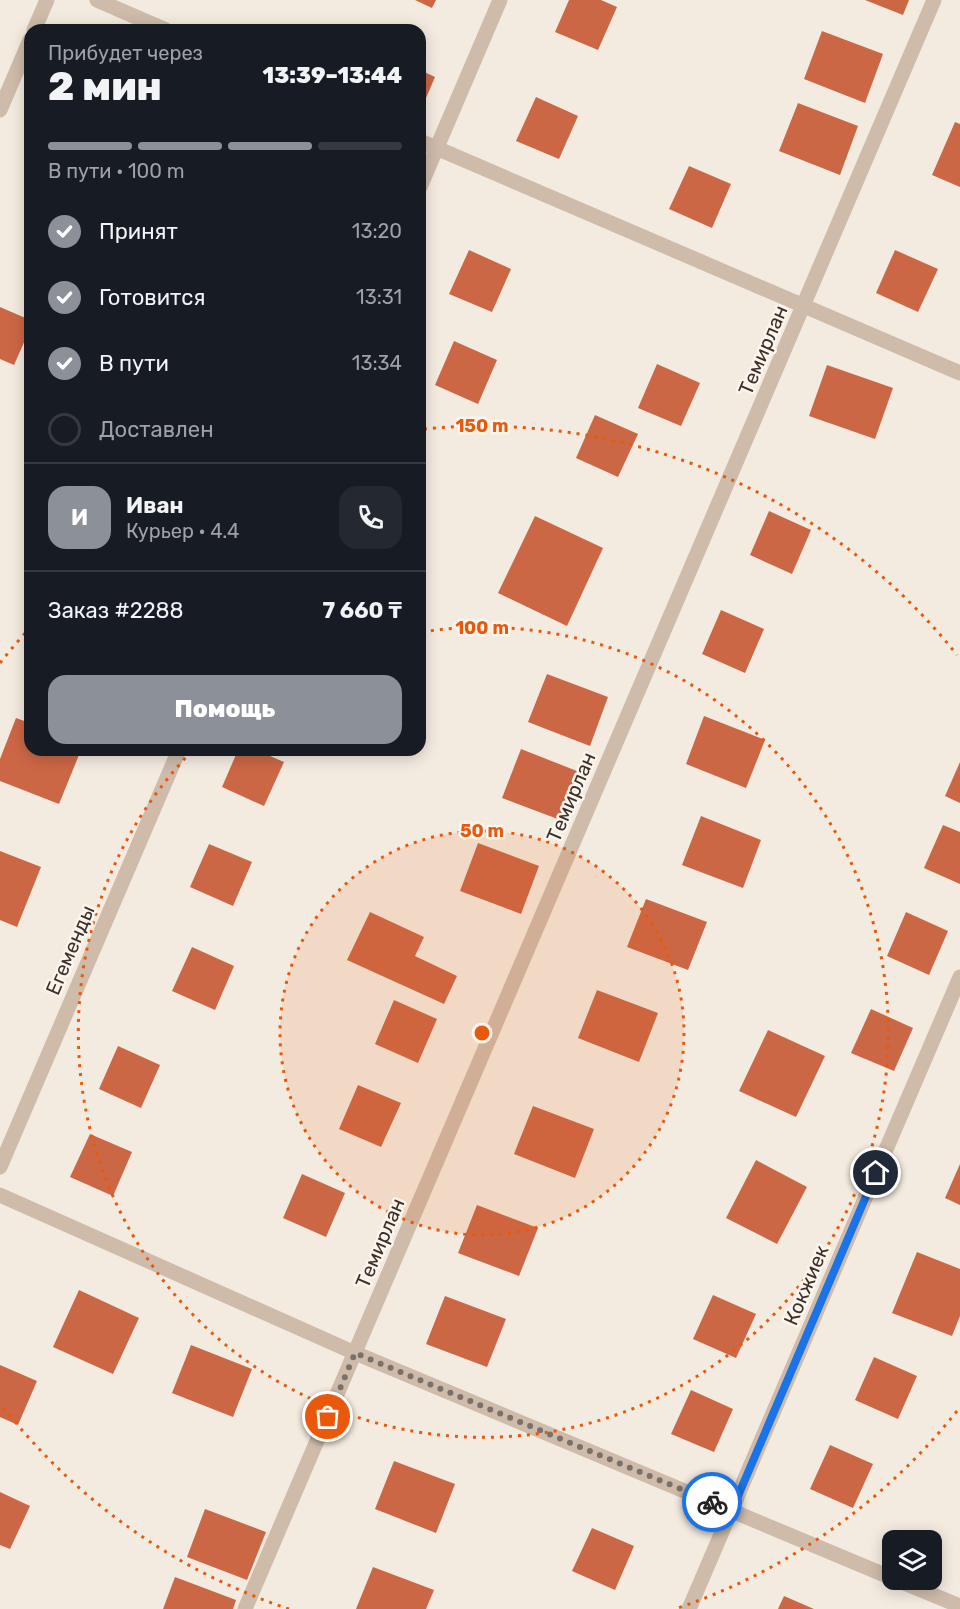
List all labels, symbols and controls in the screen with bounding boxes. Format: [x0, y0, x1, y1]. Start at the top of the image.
text: Прибудет через [48, 41, 203, 65]
text: 13:39–13:44 [263, 62, 402, 89]
text: 2 мин [48, 64, 162, 110]
text: В пути · 100 m [48, 159, 185, 183]
icon: check [48, 215, 81, 248]
text: Принят [99, 218, 178, 245]
text: 13:20 [352, 219, 402, 243]
icon: check [48, 281, 81, 314]
text: Готовится [99, 284, 205, 311]
text: 13:31 [356, 285, 402, 309]
street label: Темирлан [733, 302, 793, 398]
icon: check [48, 347, 81, 380]
text: В пути [99, 350, 169, 377]
text: 13:34 [352, 351, 402, 375]
text: 150 m [455, 415, 509, 437]
text: Доставлен [99, 416, 214, 443]
button: phone [339, 486, 402, 549]
text: Иван [126, 492, 184, 519]
text: И [71, 504, 88, 531]
text: Курьер · 4.4 [126, 519, 239, 543]
text: Заказ #2288 [48, 597, 184, 624]
text: 7 660 ₸ [323, 597, 402, 624]
text: 100 m [455, 617, 509, 639]
button: Помощь [48, 675, 402, 744]
street label: Темирлан [541, 749, 601, 845]
text: 50 m [460, 820, 504, 842]
street label: Егеменды [40, 902, 100, 998]
centre of rings [472, 1023, 492, 1043]
pin [850, 1147, 901, 1198]
icon: home [859, 1156, 892, 1189]
street label: Темирлан [350, 1195, 410, 1291]
street label: Кокжиек [778, 1241, 834, 1329]
pin [302, 1391, 353, 1442]
icon: bag [311, 1400, 344, 1433]
courier [682, 1472, 742, 1532]
icon: bike [696, 1486, 729, 1519]
map controls [882, 1530, 942, 1590]
button: layers [882, 1530, 942, 1590]

